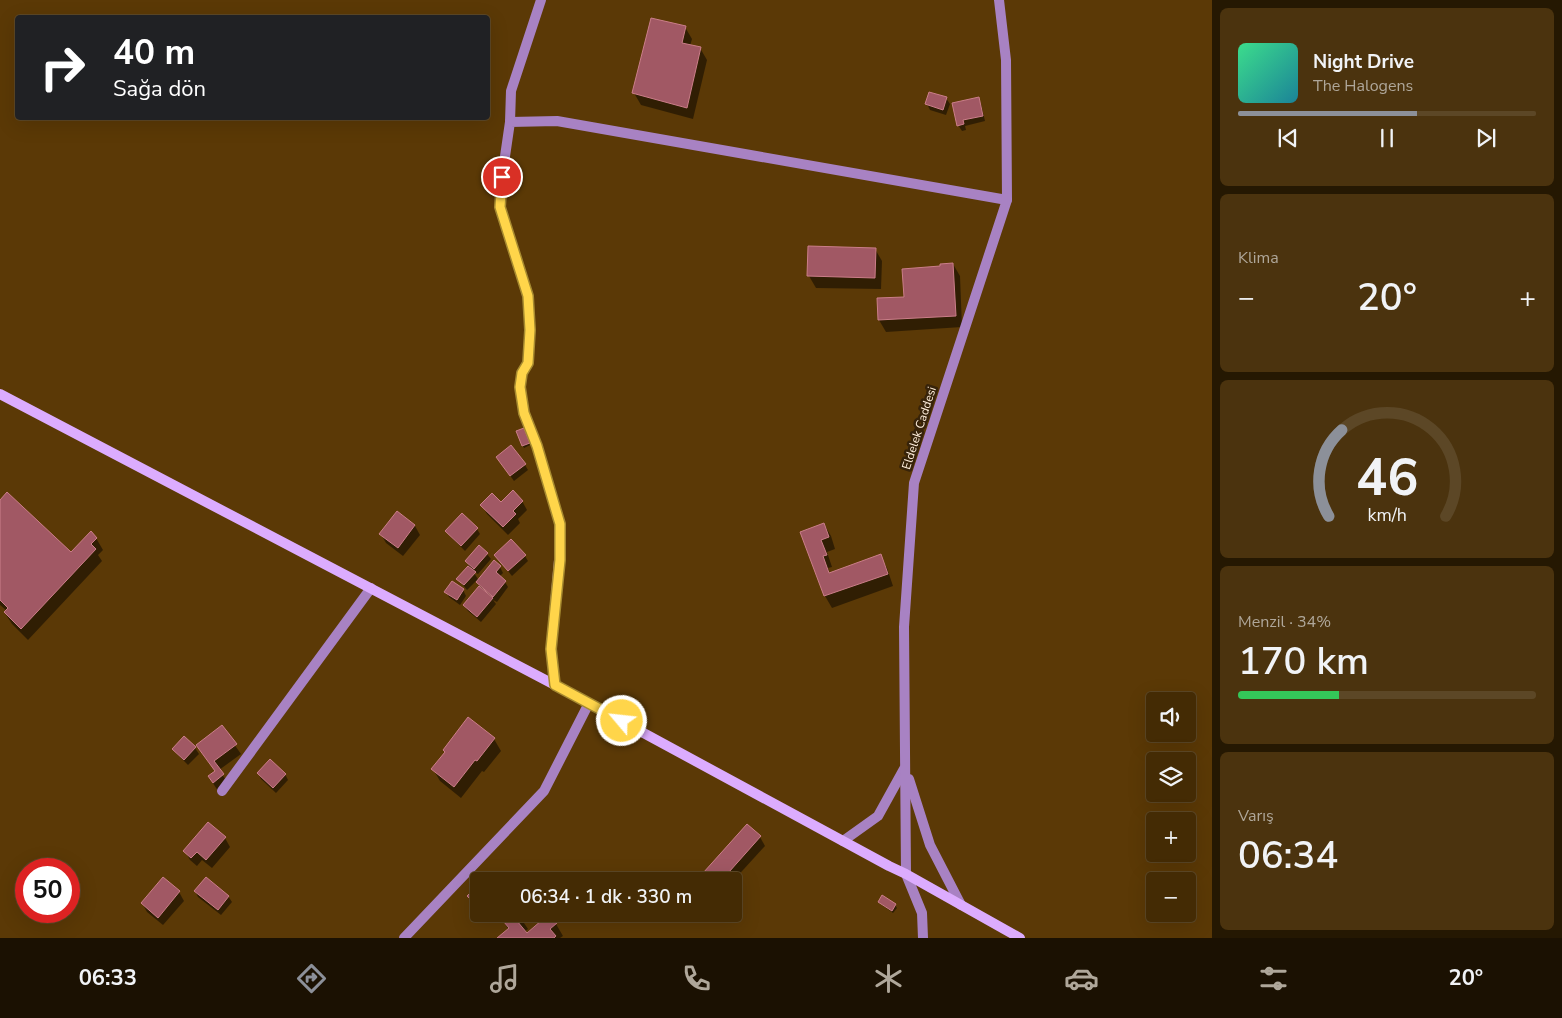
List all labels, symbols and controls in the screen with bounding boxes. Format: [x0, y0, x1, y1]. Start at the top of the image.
text: 40 m [113, 29, 195, 76]
icon: right [30, 35, 95, 100]
text: Night Drive [1313, 49, 1414, 75]
text: Sağa dön [113, 74, 206, 104]
text: The Halogens [1313, 75, 1413, 97]
icon: previous [1274, 124, 1302, 152]
icon: pause [1373, 124, 1401, 152]
icon: next [1472, 124, 1500, 152]
pin [481, 156, 523, 198]
icon: arrive [488, 163, 516, 191]
text: Klima [1238, 247, 1279, 269]
text: 20° [1357, 272, 1417, 323]
text: − [1238, 279, 1255, 317]
text: + [1519, 279, 1536, 317]
street label: Eldelek Caddesi [898, 385, 940, 471]
text: 46 [1356, 442, 1418, 513]
text: km/h [1367, 503, 1407, 527]
text: Menzil · 34% [1238, 611, 1331, 633]
text: 170 km [1238, 636, 1369, 687]
map controls [1146, 692, 1196, 922]
button: sound [1146, 692, 1196, 742]
position arrow [595, 694, 647, 746]
button: layers [1146, 752, 1196, 802]
text: Varış [1238, 805, 1274, 827]
button: + [1146, 812, 1196, 862]
text: 06:34 [1238, 830, 1338, 881]
speed limit sign: 50 [15, 858, 80, 923]
button: − [1146, 872, 1196, 922]
text: 06:34 · 1 dk · 330 m [520, 884, 692, 910]
icon: directions [294, 961, 329, 996]
icon: music [487, 961, 522, 996]
icon: phone [679, 961, 714, 996]
icon: climate [871, 961, 906, 996]
icon: car [1064, 961, 1099, 996]
icon: filters [1256, 961, 1291, 996]
text: 06:33 [79, 963, 137, 993]
text: 20° [1448, 963, 1483, 993]

